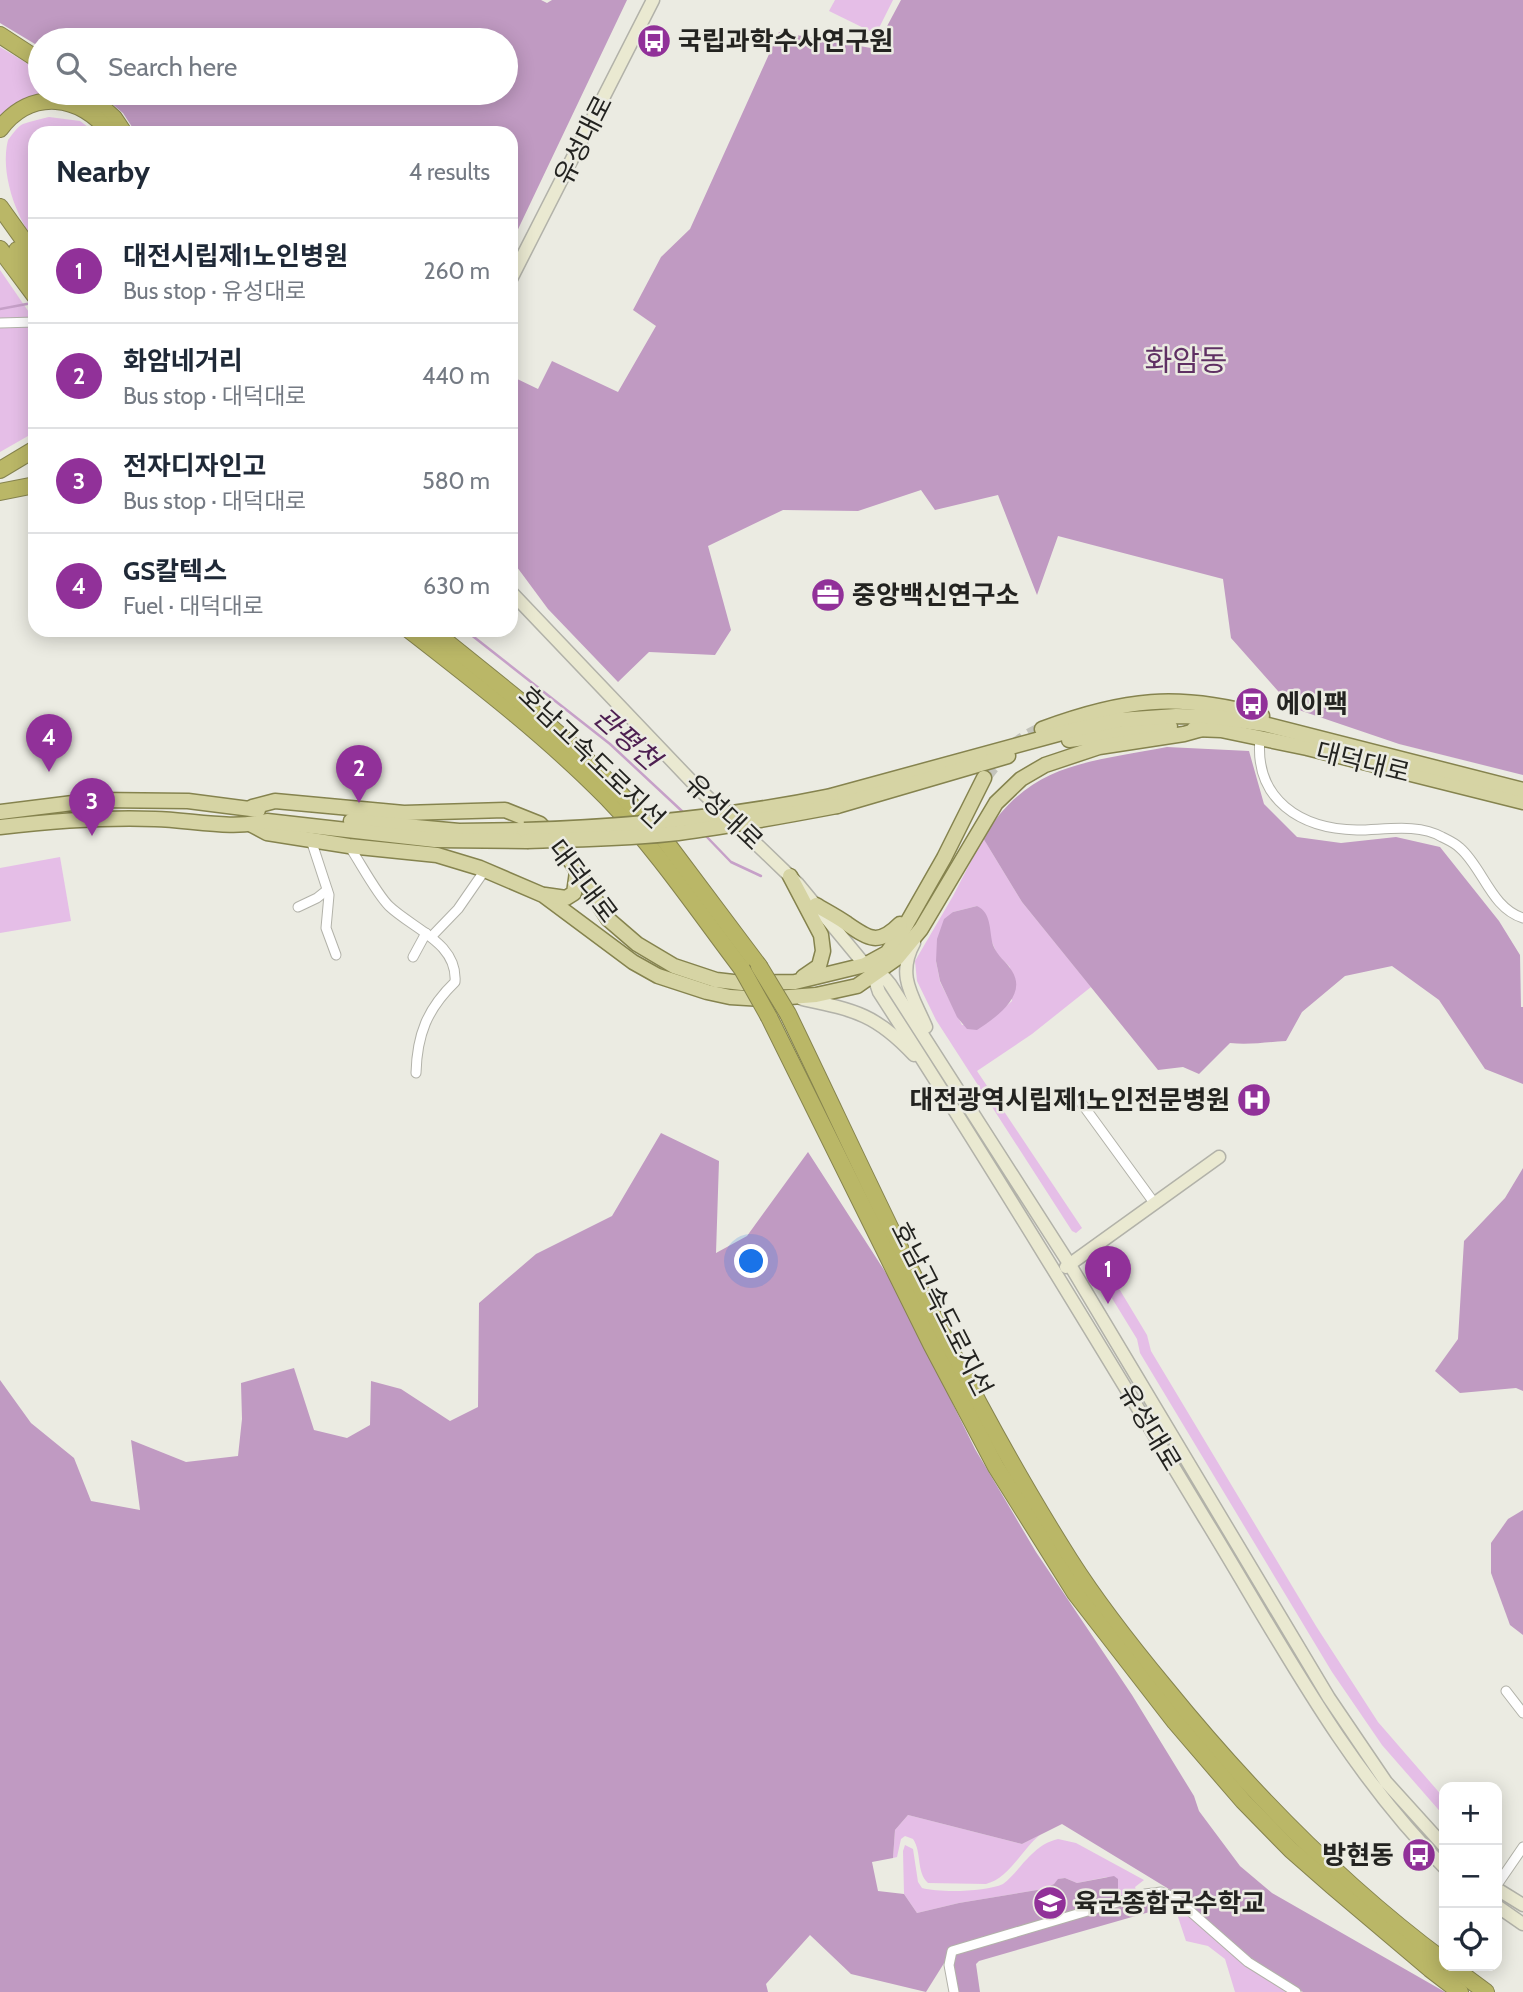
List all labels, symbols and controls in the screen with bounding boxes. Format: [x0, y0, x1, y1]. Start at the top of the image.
bus stop icon: 국립과학수사연구원 [635, 22, 673, 60]
place label: 국립과학수사연구원 [678, 25, 893, 57]
search box [28, 28, 518, 105]
icon: search [52, 48, 90, 86]
text: Search here [108, 51, 237, 83]
street label: 유성대로 [547, 90, 619, 190]
text: Nearby [56, 153, 150, 190]
text: 4 results [409, 158, 490, 186]
text: 대전시립제1노인병원 [123, 240, 348, 272]
text: 1 [75, 257, 83, 285]
text: 260 m [423, 257, 490, 285]
text: Bus stop · 유성대로 [123, 277, 306, 305]
district label: 화암동 [1145, 342, 1227, 379]
text: 화암네거리 [123, 345, 243, 377]
text: 2 [73, 362, 85, 390]
text: 440 m [422, 362, 490, 390]
text: Bus stop · 대덕대로 [123, 382, 306, 410]
text: 전자디자인고 [123, 450, 267, 482]
text: 3 [73, 467, 85, 495]
text: 580 m [422, 467, 490, 495]
text: Bus stop · 대덕대로 [123, 487, 306, 515]
text: GS칼텍스 [123, 555, 227, 587]
text: 4 [72, 572, 86, 600]
text: 630 m [423, 572, 490, 600]
office icon: 중앙백신연구소 [809, 576, 847, 614]
place label: 중앙백신연구소 [852, 579, 1019, 611]
text: Fuel · 대덕대로 [123, 592, 264, 620]
street label: 호남고속도로지선 [512, 679, 672, 835]
bus stop icon: 에이팩 [1233, 685, 1271, 723]
place label: 에이팩 [1276, 688, 1348, 720]
water label: 관평천 [587, 700, 669, 779]
pin: 4 [26, 714, 72, 772]
street label: 대덕대로 [1313, 735, 1413, 789]
pin: 2 [336, 745, 382, 803]
street label: 유성대로 [678, 767, 770, 857]
pin: 3 [69, 778, 115, 836]
street label: 대덕대로 [541, 833, 625, 929]
hospital icon: 대전광역시립제1노인전문병원 [1235, 1081, 1273, 1119]
place label: 대전광역시립제1노인전문병원 [909, 1084, 1230, 1116]
street label: 호남고속도로지선 [884, 1216, 1000, 1402]
your location [734, 1244, 768, 1278]
pin: 1 [1085, 1246, 1131, 1304]
street label: 유성대로 [1112, 1378, 1188, 1476]
map controls [1439, 1782, 1502, 1971]
button: + [1439, 1782, 1502, 1845]
bus stop icon: 방현동 [1400, 1836, 1438, 1874]
place label: 방현동 [1322, 1839, 1394, 1871]
button: − [1439, 1845, 1502, 1908]
school or university icon: 육군종합군수학교 [1031, 1884, 1069, 1922]
place label: 육군종합군수학교 [1074, 1887, 1265, 1919]
button: locate [1439, 1908, 1502, 1971]

